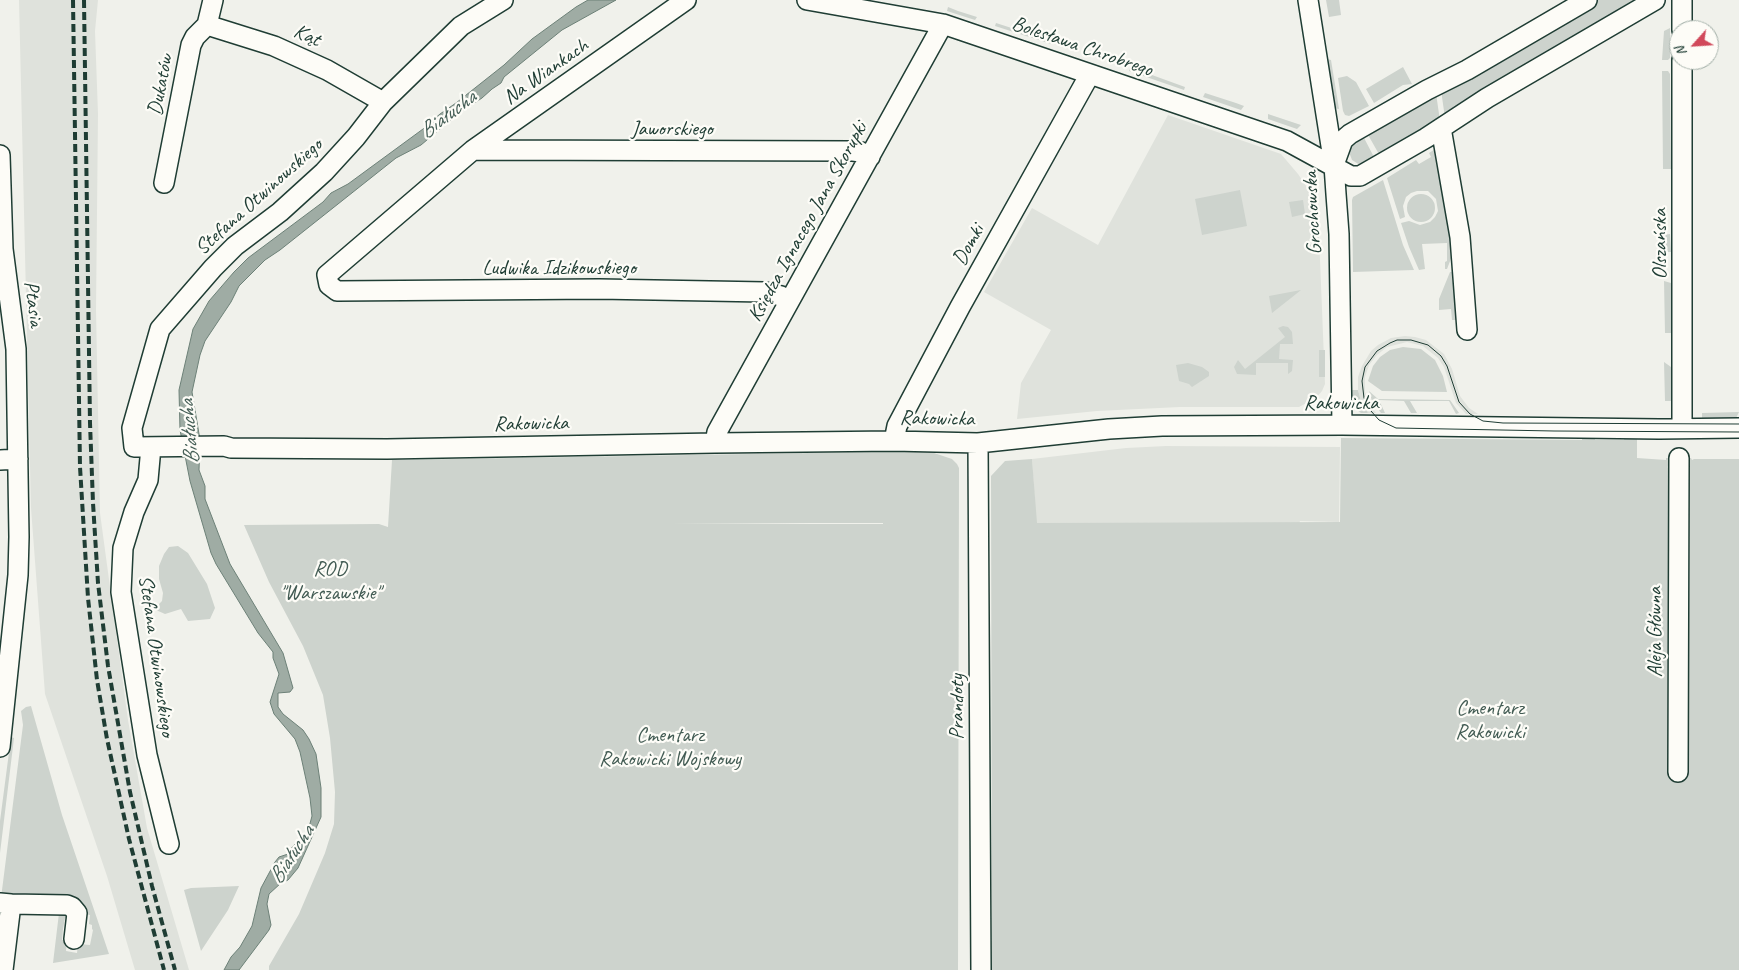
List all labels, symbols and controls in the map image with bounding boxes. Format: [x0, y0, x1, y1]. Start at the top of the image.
street label: Bolesława Chrobrego [1008, 11, 1156, 83]
street label: Kąt [290, 19, 324, 53]
north arrow [1669, 20, 1719, 70]
street label: Na Wiankach [499, 34, 593, 110]
text: N [1671, 44, 1691, 59]
street label: Dukatów [143, 52, 179, 118]
water label: Białucha [414, 85, 482, 145]
street label: Jaworskiego [631, 116, 713, 142]
street label: Księdza Ignacego Jana Skorupki [743, 118, 873, 326]
street label: Stefana Otwinowskiego [190, 133, 328, 261]
street label: Grochowska [1298, 170, 1328, 256]
street label: Olszańska [1647, 209, 1673, 279]
street label: Domki [948, 220, 990, 270]
street label: Ludwika Idzikowskiego [482, 255, 636, 281]
street label: Ptasia [18, 280, 48, 328]
street label: Rakowicka [1304, 390, 1378, 416]
water label: Białucha [174, 399, 206, 465]
street label: Rakowicka [899, 406, 975, 432]
street label: Rakowicka [493, 411, 569, 437]
park label: ROD "Warszawskie" [280, 556, 380, 606]
street label: Stefana Otwinowskiego [132, 574, 180, 738]
street label: Aleja Główna [1642, 587, 1668, 677]
street label: Prandoty [944, 674, 970, 740]
park label: Cmentarz Rakowicki [1455, 695, 1525, 745]
park label: Cmentarz Rakowicki Wojskowy [599, 722, 741, 772]
water label: Białucha [263, 821, 321, 889]

